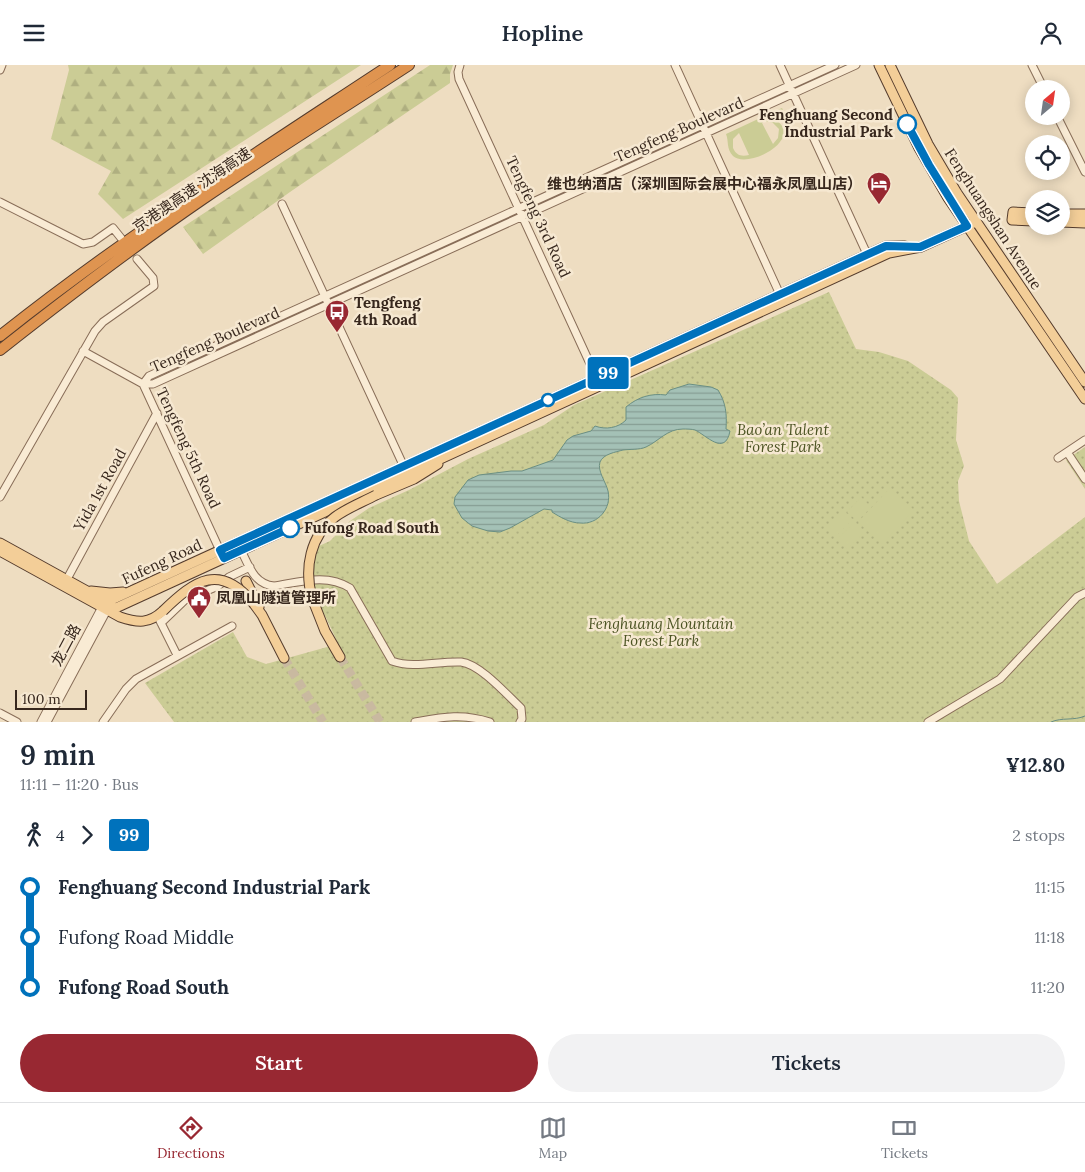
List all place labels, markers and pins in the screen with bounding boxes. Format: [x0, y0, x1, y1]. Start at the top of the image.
place label: Fenghuang Second Industrial Park [759, 105, 893, 141]
marker: Fenghuang Second Industrial Park [897, 114, 917, 134]
hotel icon: 维也纳酒店（深圳国际会展中心福永凤凰山店） [866, 171, 892, 205]
place label: 维也纳酒店（深圳国际会展中心福永凤凰山店） [547, 174, 862, 193]
place label: Tengfeng 4th Road [354, 293, 421, 329]
bus stop icon: Tengfeng 4th Road [324, 299, 350, 333]
unlabelled marker [541, 393, 555, 407]
marker: Fufong Road South [280, 518, 300, 538]
place label: Fufong Road South [304, 518, 440, 537]
public building icon: 凤凰山隧道管理所 [186, 585, 212, 619]
place label: 凤凰山隧道管理所 [216, 588, 336, 607]

